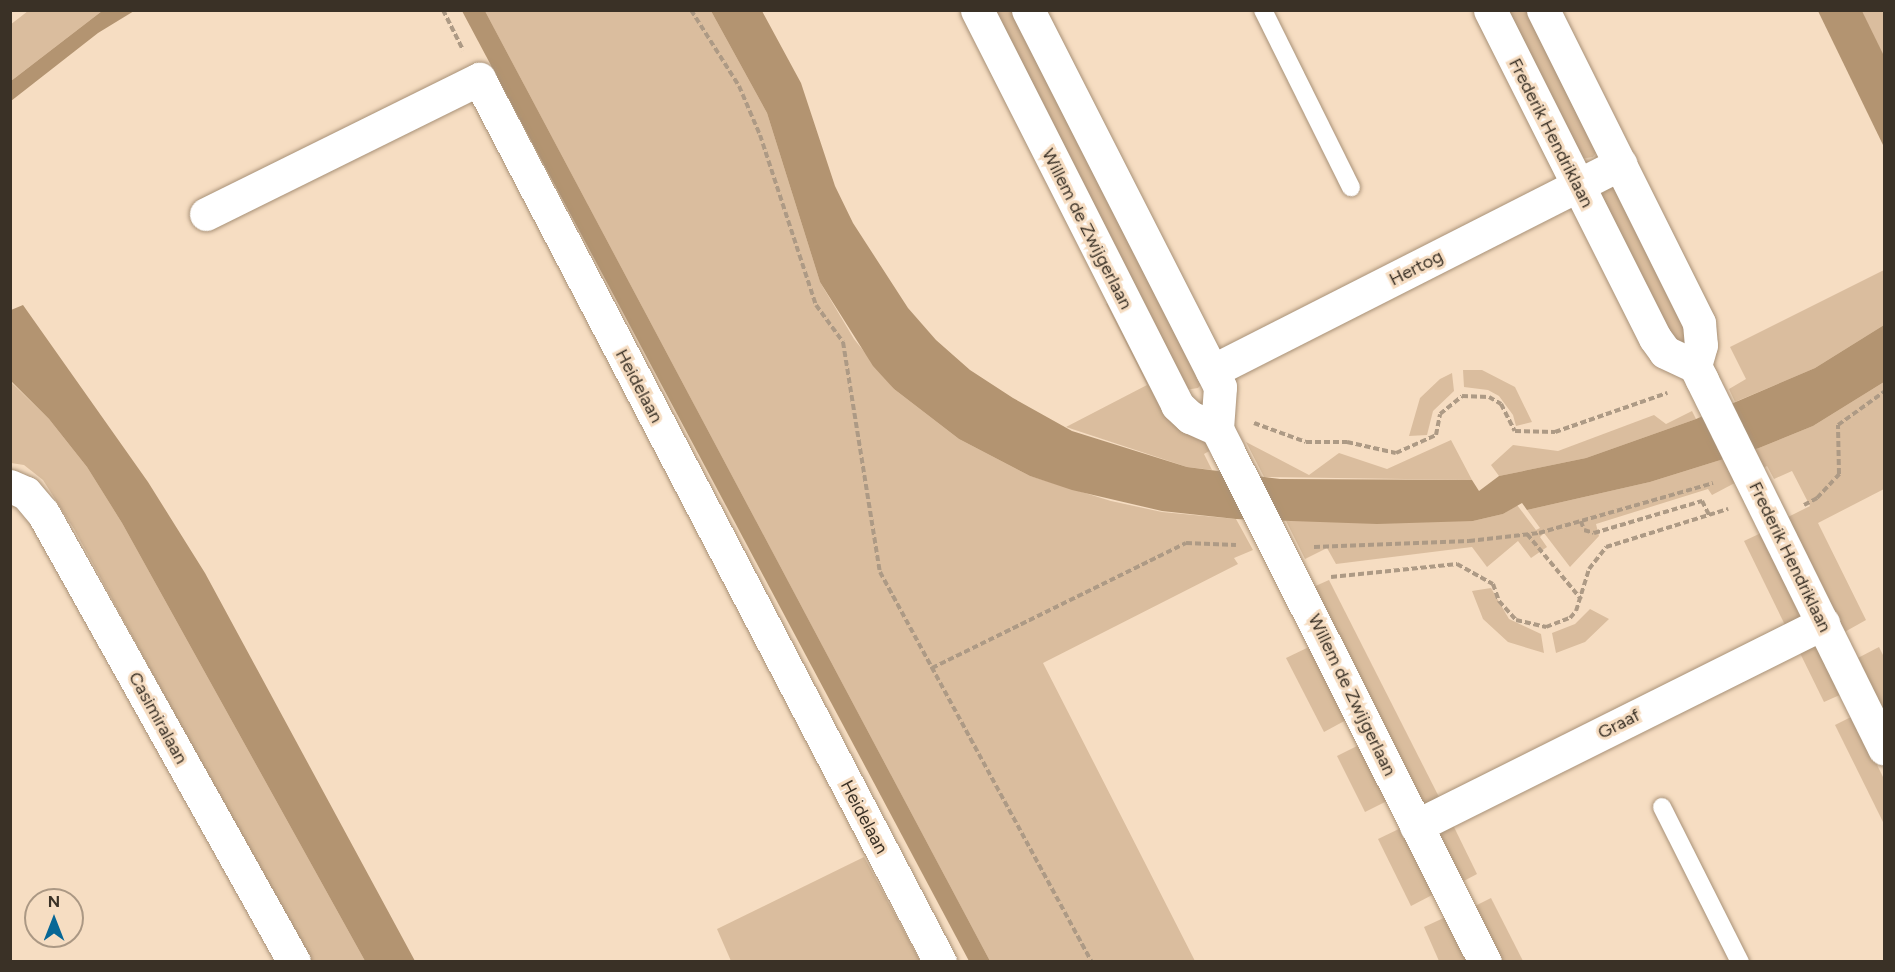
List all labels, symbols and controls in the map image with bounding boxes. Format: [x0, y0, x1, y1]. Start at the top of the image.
street label: Frederik Hendriklaan [1504, 55, 1598, 211]
street label: Willem de Zwijgerlaan [1037, 145, 1137, 313]
street label: Hertog [1386, 245, 1446, 291]
street label: Heidelaan [611, 345, 667, 427]
street label: Frederik Hendriklaan [1744, 478, 1836, 636]
street label: Willem de Zwijgerlaan [1303, 611, 1401, 779]
street label: Casimiralaan [124, 668, 192, 768]
street label: Graaf [1594, 704, 1644, 744]
street label: Heidelaan [836, 776, 892, 858]
north arrow [24, 888, 84, 948]
text: N [48, 892, 60, 911]

